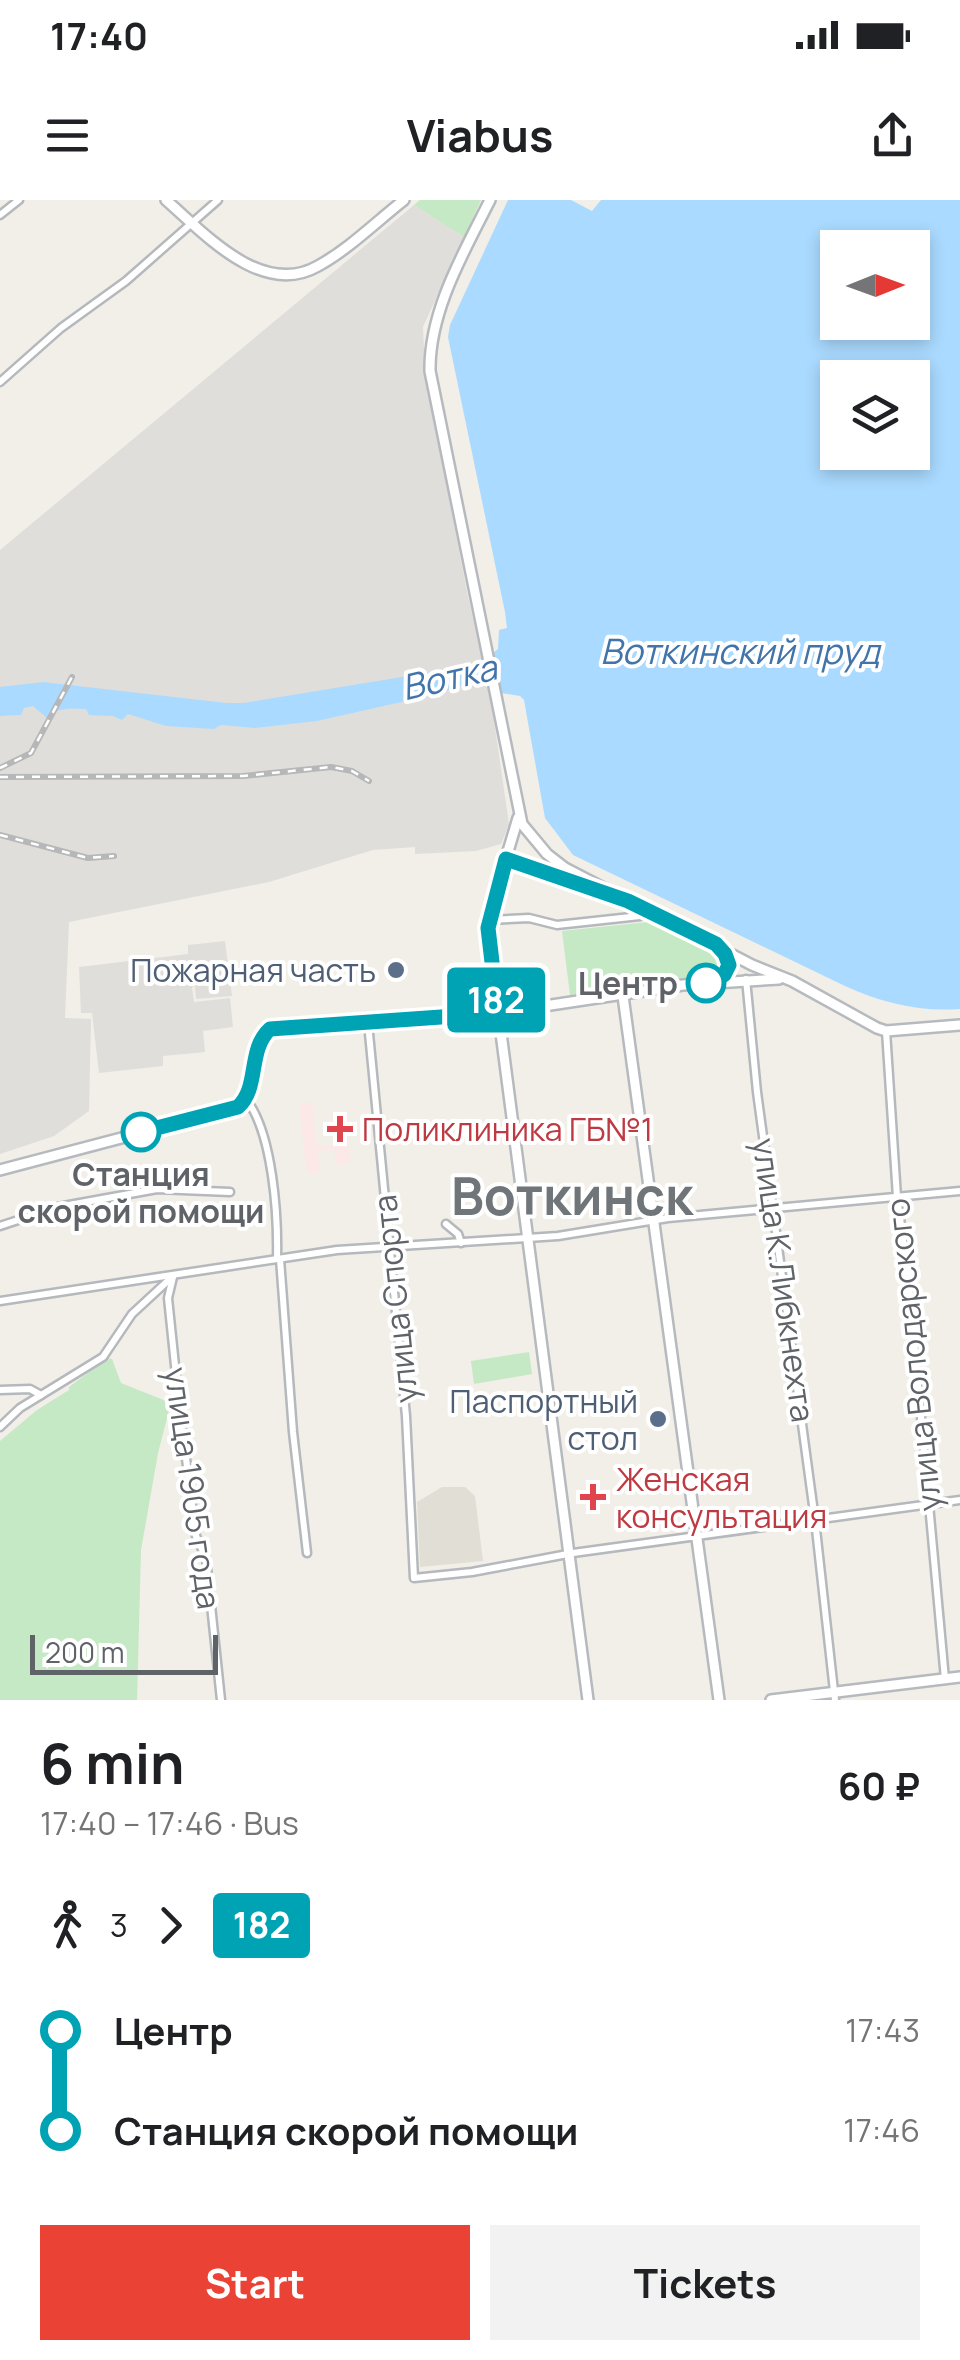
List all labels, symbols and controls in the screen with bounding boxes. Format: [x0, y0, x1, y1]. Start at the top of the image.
text: 17:40 [50, 9, 148, 61]
text: Viabus [407, 104, 553, 166]
icon: menu [40, 108, 95, 163]
icon: share [865, 108, 920, 163]
north arrow [820, 230, 930, 340]
map controls [820, 230, 930, 470]
button: layers [820, 360, 930, 470]
water label: Воткинский пруд [600, 627, 882, 675]
water label: Вотка [397, 642, 503, 711]
place label: Пожарная часть [130, 948, 376, 992]
marker: Пожарная часть [385, 959, 407, 981]
place label: Центр [578, 961, 678, 1005]
marker: Центр [687, 964, 725, 1002]
line badge: 182 [438, 968, 554, 1032]
text: 182 [467, 976, 525, 1024]
place label: Поликлиника ГБ№1 [362, 1107, 653, 1151]
marker: Станция скорой помощи [122, 1113, 160, 1151]
marker: Поликлиника ГБ№1 [327, 1116, 353, 1142]
street label: улица К.Либкнехта [742, 1135, 826, 1425]
place label: Станция скорой помощи [17, 1152, 265, 1233]
district label: Воткинск [451, 1160, 695, 1231]
street label: улица Спорта [362, 1193, 428, 1405]
street label: улица Володарского [875, 1196, 951, 1514]
street label: улица 1905 года [154, 1364, 232, 1612]
place label: Паспортный стол [450, 1379, 638, 1460]
marker: Паспортный стол [647, 1408, 669, 1430]
place label: Женская консультация [616, 1457, 827, 1538]
marker: Женская консультация [580, 1484, 606, 1510]
scale bar [30, 1630, 218, 1674]
text: 200 m [45, 1633, 124, 1671]
text: 6 min [40, 1725, 184, 1801]
text: 60 ₽ [838, 1759, 920, 1811]
text: 17:40 – 17:46 · Bus [40, 1801, 299, 1845]
icon: walk [40, 1898, 95, 1953]
icon: forward [143, 1898, 198, 1953]
text: 182 [233, 1901, 290, 1949]
text: 3 [110, 1903, 128, 1947]
text: Центр [114, 2004, 233, 2056]
text: 17:43 [845, 2008, 920, 2052]
text: Станция скорой помощи [114, 2104, 578, 2156]
text: 17:46 [843, 2108, 920, 2152]
button: Start [40, 2225, 470, 2340]
button: Tickets [490, 2225, 920, 2340]

